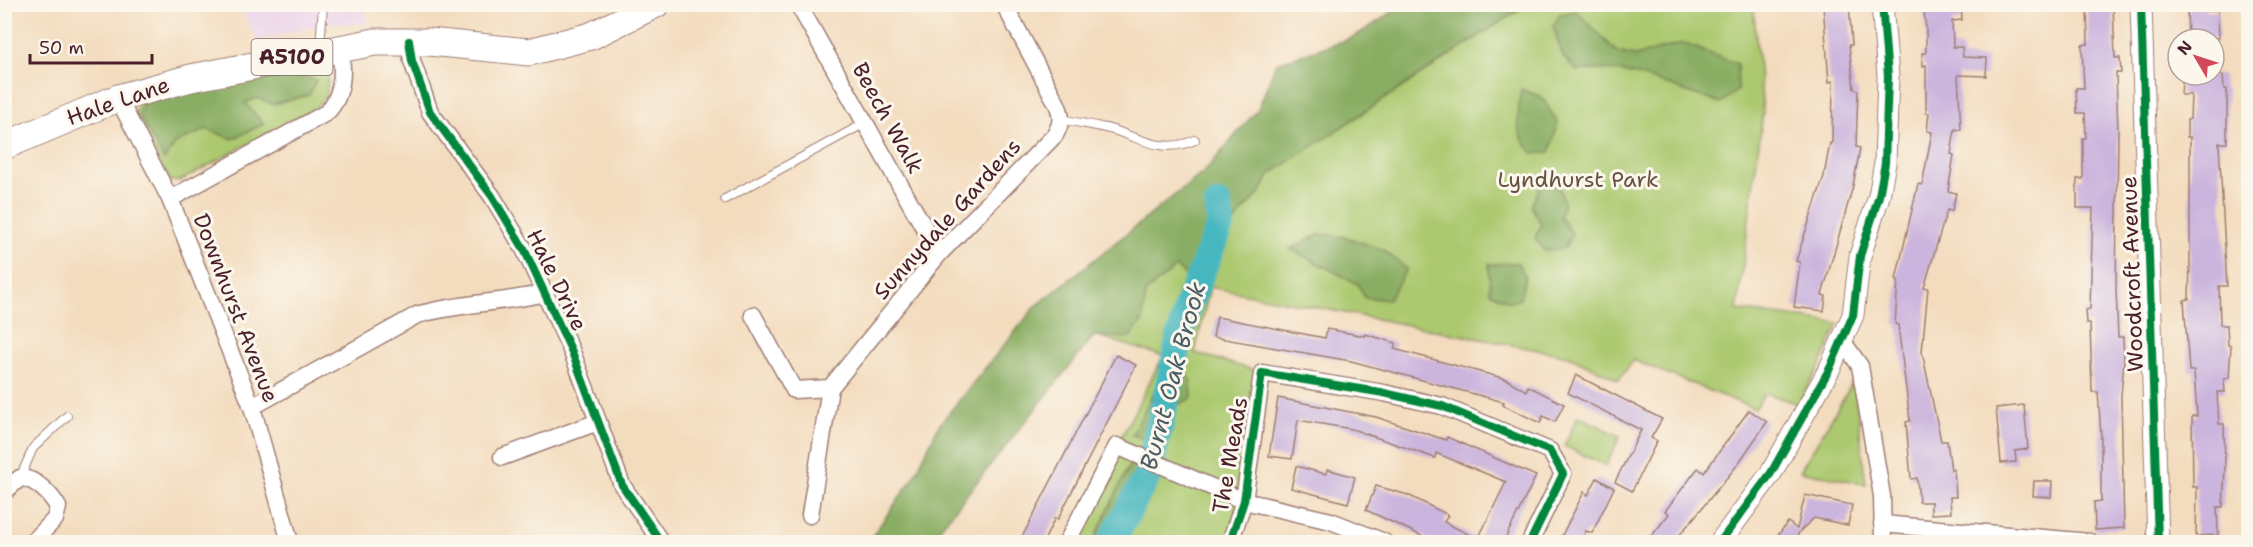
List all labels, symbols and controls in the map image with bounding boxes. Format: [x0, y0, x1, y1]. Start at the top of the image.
scale bar [30, 27, 152, 65]
north arrow [2166, 27, 2226, 87]
text: 50 m [39, 36, 84, 60]
text: N [2173, 36, 2197, 59]
road number: A5100 [252, 39, 332, 75]
street label: Beech Walk [846, 57, 930, 179]
street label: Hale Lane [63, 70, 173, 132]
street label: Sunnydale Gardens [867, 132, 1027, 306]
park label: Lyndhurst Park [1497, 165, 1659, 194]
street label: Woodcroft Avenue [2114, 175, 2150, 373]
street label: Downhurst Avenue [187, 209, 285, 407]
street label: Hale Drive [520, 224, 594, 336]
water label: Burnt Oak Brook [1133, 278, 1214, 474]
street label: The Meads [1206, 395, 1254, 515]

